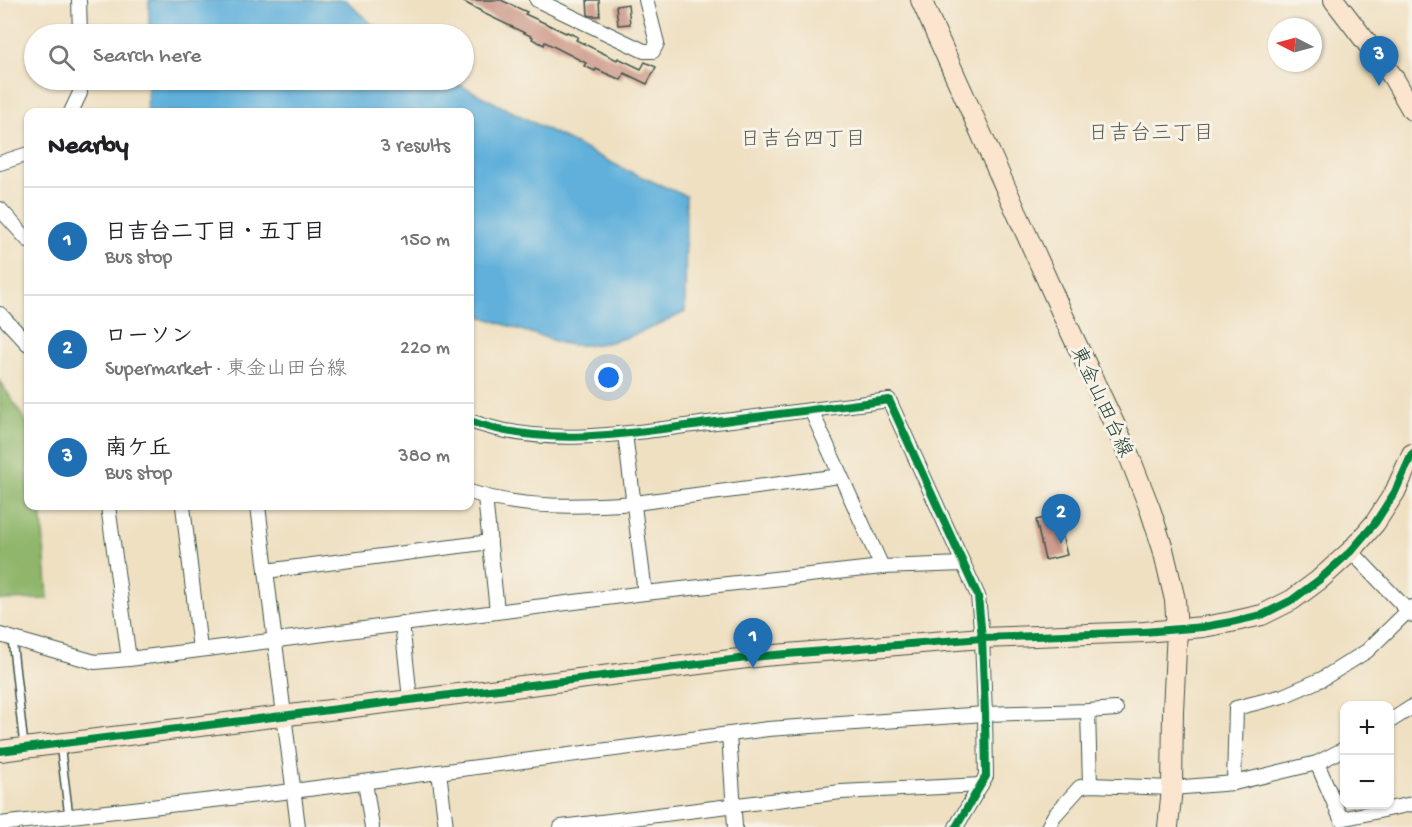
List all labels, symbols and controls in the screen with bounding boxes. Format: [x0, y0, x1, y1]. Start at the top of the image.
north arrow [1268, 18, 1322, 72]
search box [24, 24, 474, 90]
pin: 3 [1360, 36, 1398, 86]
icon: search [45, 41, 78, 74]
text: Search here [93, 44, 201, 70]
district label: 日吉台三丁目 [1088, 121, 1214, 148]
district label: 日吉台四丁目 [740, 127, 866, 154]
text: Nearby [48, 132, 129, 163]
text: 3 results [381, 136, 450, 159]
text: 日吉台二丁目・五丁目 [105, 221, 325, 247]
text: 1 [63, 230, 72, 253]
text: 150 m [401, 230, 450, 253]
text: Bus stop [105, 247, 172, 270]
text: ローソン [105, 325, 193, 351]
text: 2 [63, 338, 72, 361]
text: 220 m [400, 338, 450, 361]
street label: 東金山田台線 [1064, 342, 1137, 462]
text: Supermarket · 東金山田台線 [105, 359, 346, 382]
your location [594, 363, 623, 392]
text: 南ケ丘 [105, 437, 171, 463]
text: 3 [62, 446, 73, 469]
text: 380 m [398, 446, 450, 469]
text: Bus stop [105, 463, 172, 486]
pin: 2 [1042, 494, 1080, 544]
pin: 1 [734, 618, 772, 668]
map controls [1340, 701, 1394, 809]
button: + [1340, 701, 1394, 755]
button: − [1340, 755, 1394, 809]

